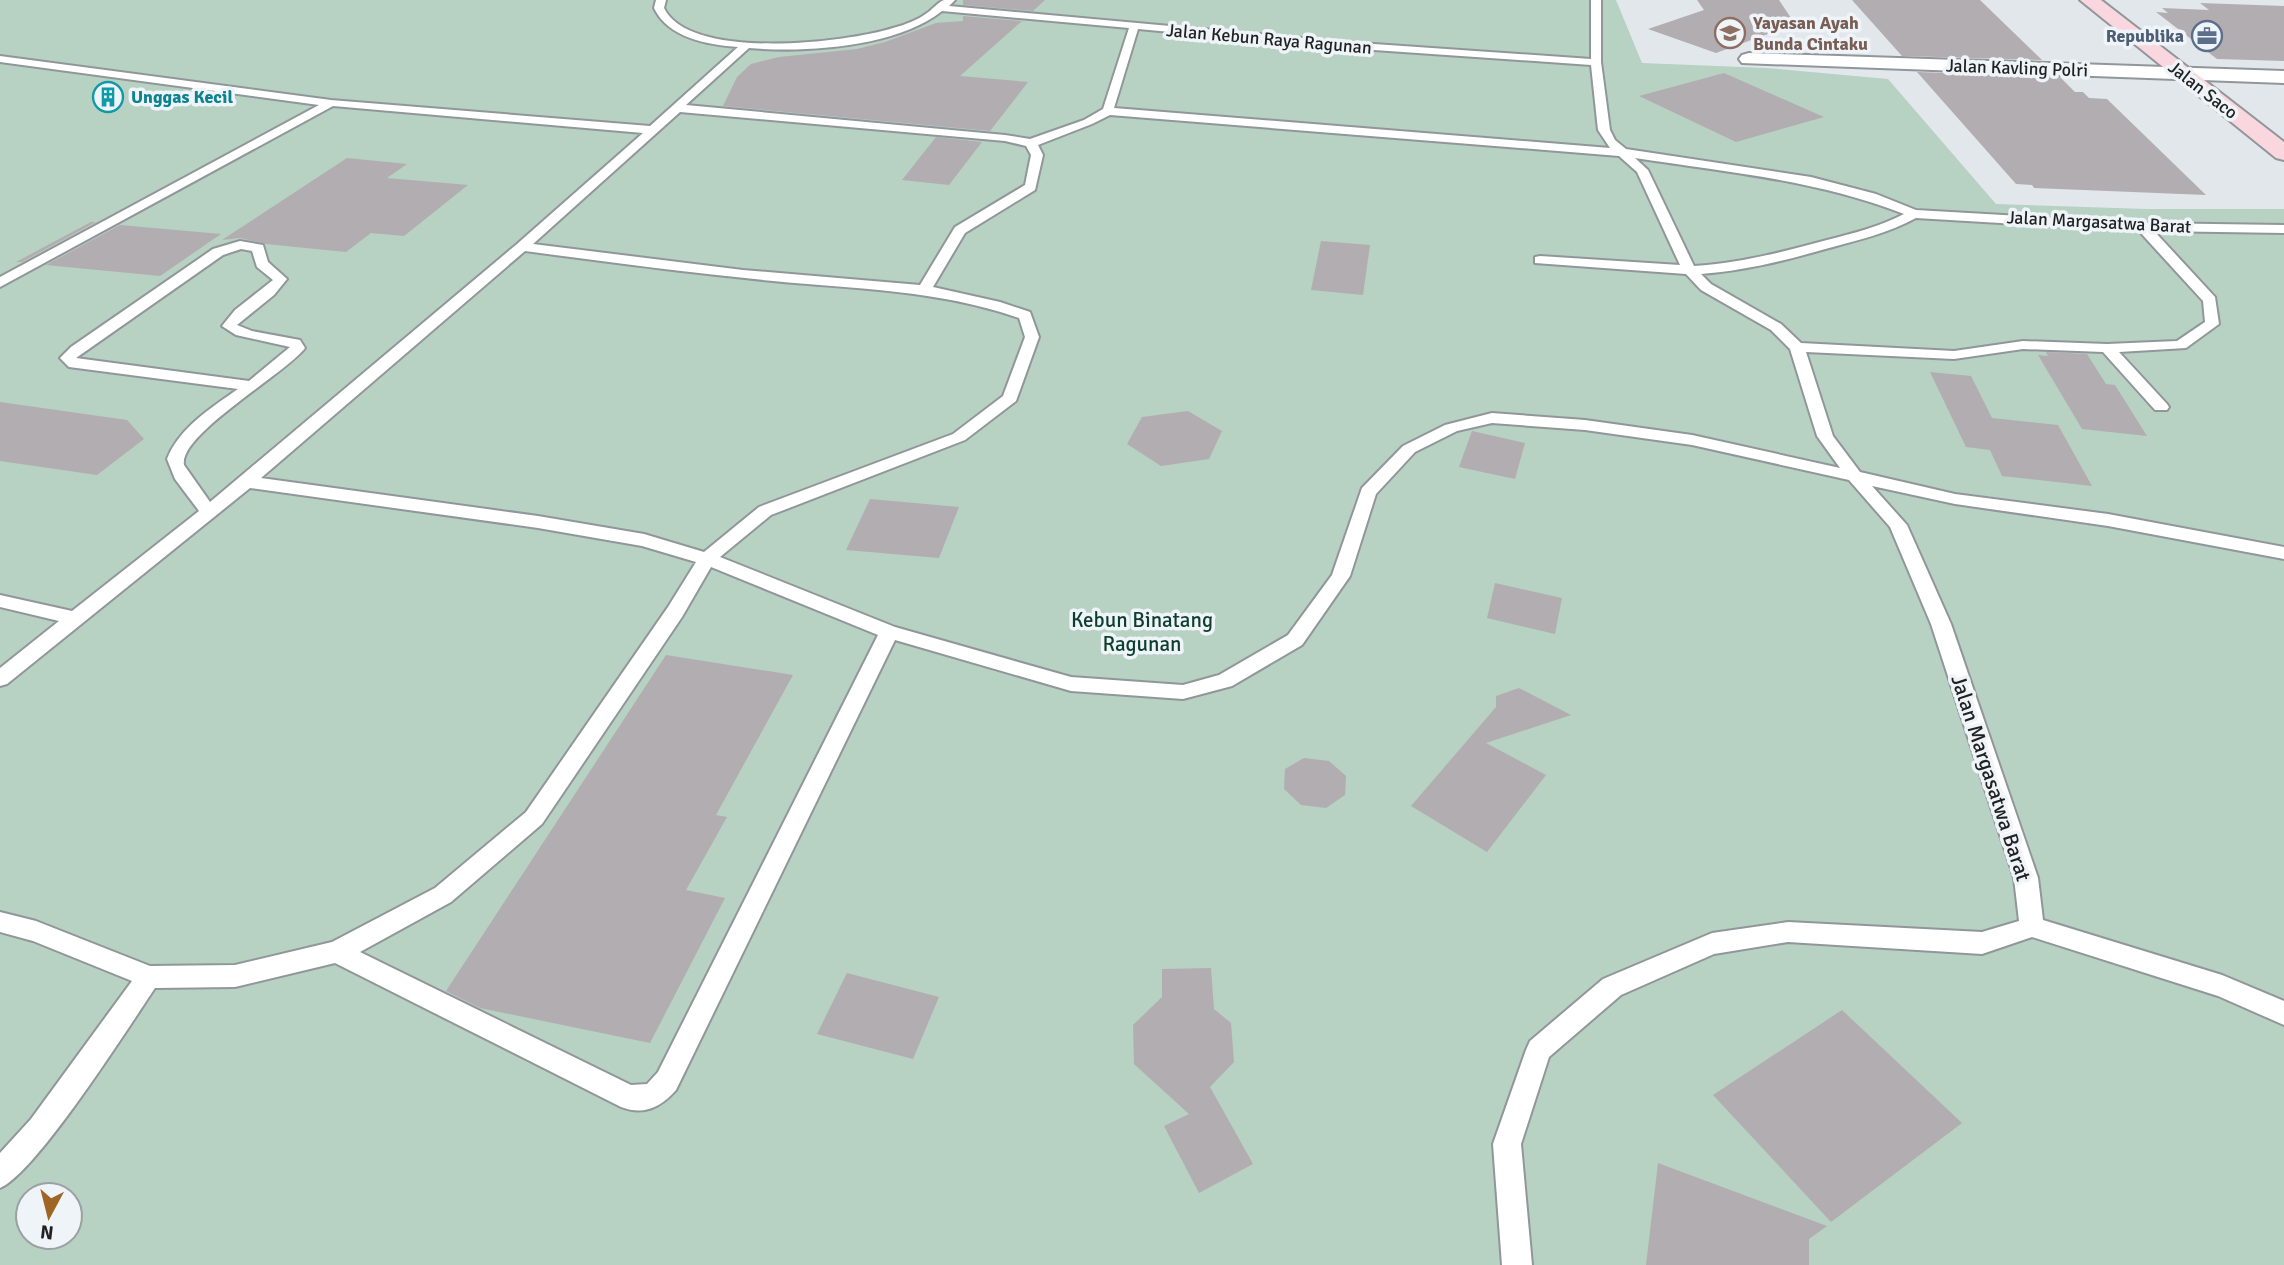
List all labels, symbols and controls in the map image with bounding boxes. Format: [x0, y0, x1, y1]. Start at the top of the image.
place label: Yayasan Ayah Bunda Cintaku [1752, 12, 1868, 55]
school or university icon: Yayasan Ayah Bunda Cintaku [1713, 16, 1747, 50]
street label: Jalan Kebun Raya Ragunan [1165, 19, 1373, 59]
office icon: Republika [2190, 19, 2224, 53]
place label: Republika [2106, 25, 2184, 47]
street label: Jalan Kavling Polri [1946, 55, 2088, 81]
street label: Jalan Saco [2164, 56, 2242, 124]
building icon: Unggas Kecil [91, 80, 125, 114]
place label: Unggas Kecil [131, 86, 233, 108]
street label: Jalan Margasatwa Barat [2006, 206, 2192, 238]
park label: Kebun Binatang Ragunan [1071, 607, 1213, 657]
street label: Jalan Margasatwa Barat [1945, 672, 2037, 884]
north arrow [14, 1181, 84, 1251]
text: N [39, 1219, 55, 1245]

